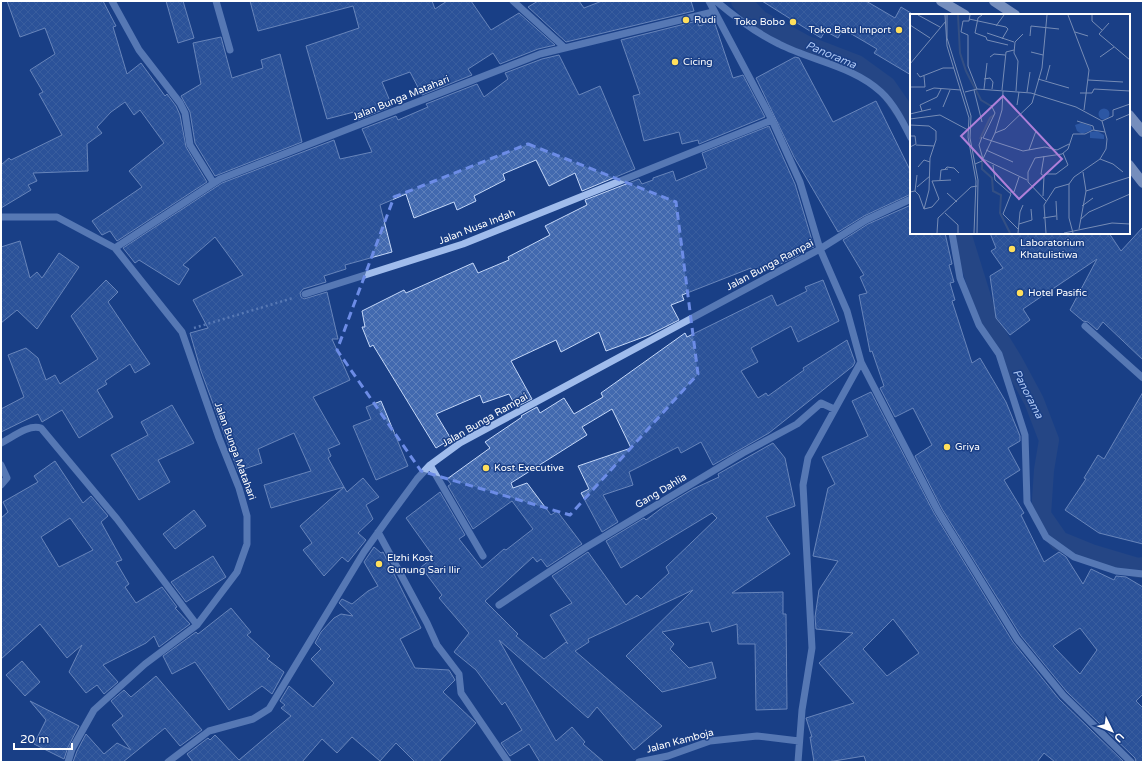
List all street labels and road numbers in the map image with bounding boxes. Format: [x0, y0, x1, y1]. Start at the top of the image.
street label: Jalan Bunga Matahari [351, 73, 451, 123]
street label: Jalan Nusa Indah [437, 207, 517, 247]
street label: Jalan Bunga Rampai [724, 237, 816, 293]
street label: Jalan Bunga Rampai [440, 391, 530, 449]
street label: Jalan Bunga Matahari [212, 400, 258, 502]
street label: Gang Dahlia [633, 471, 689, 511]
street label: Jalan Kamboja [645, 726, 715, 756]

